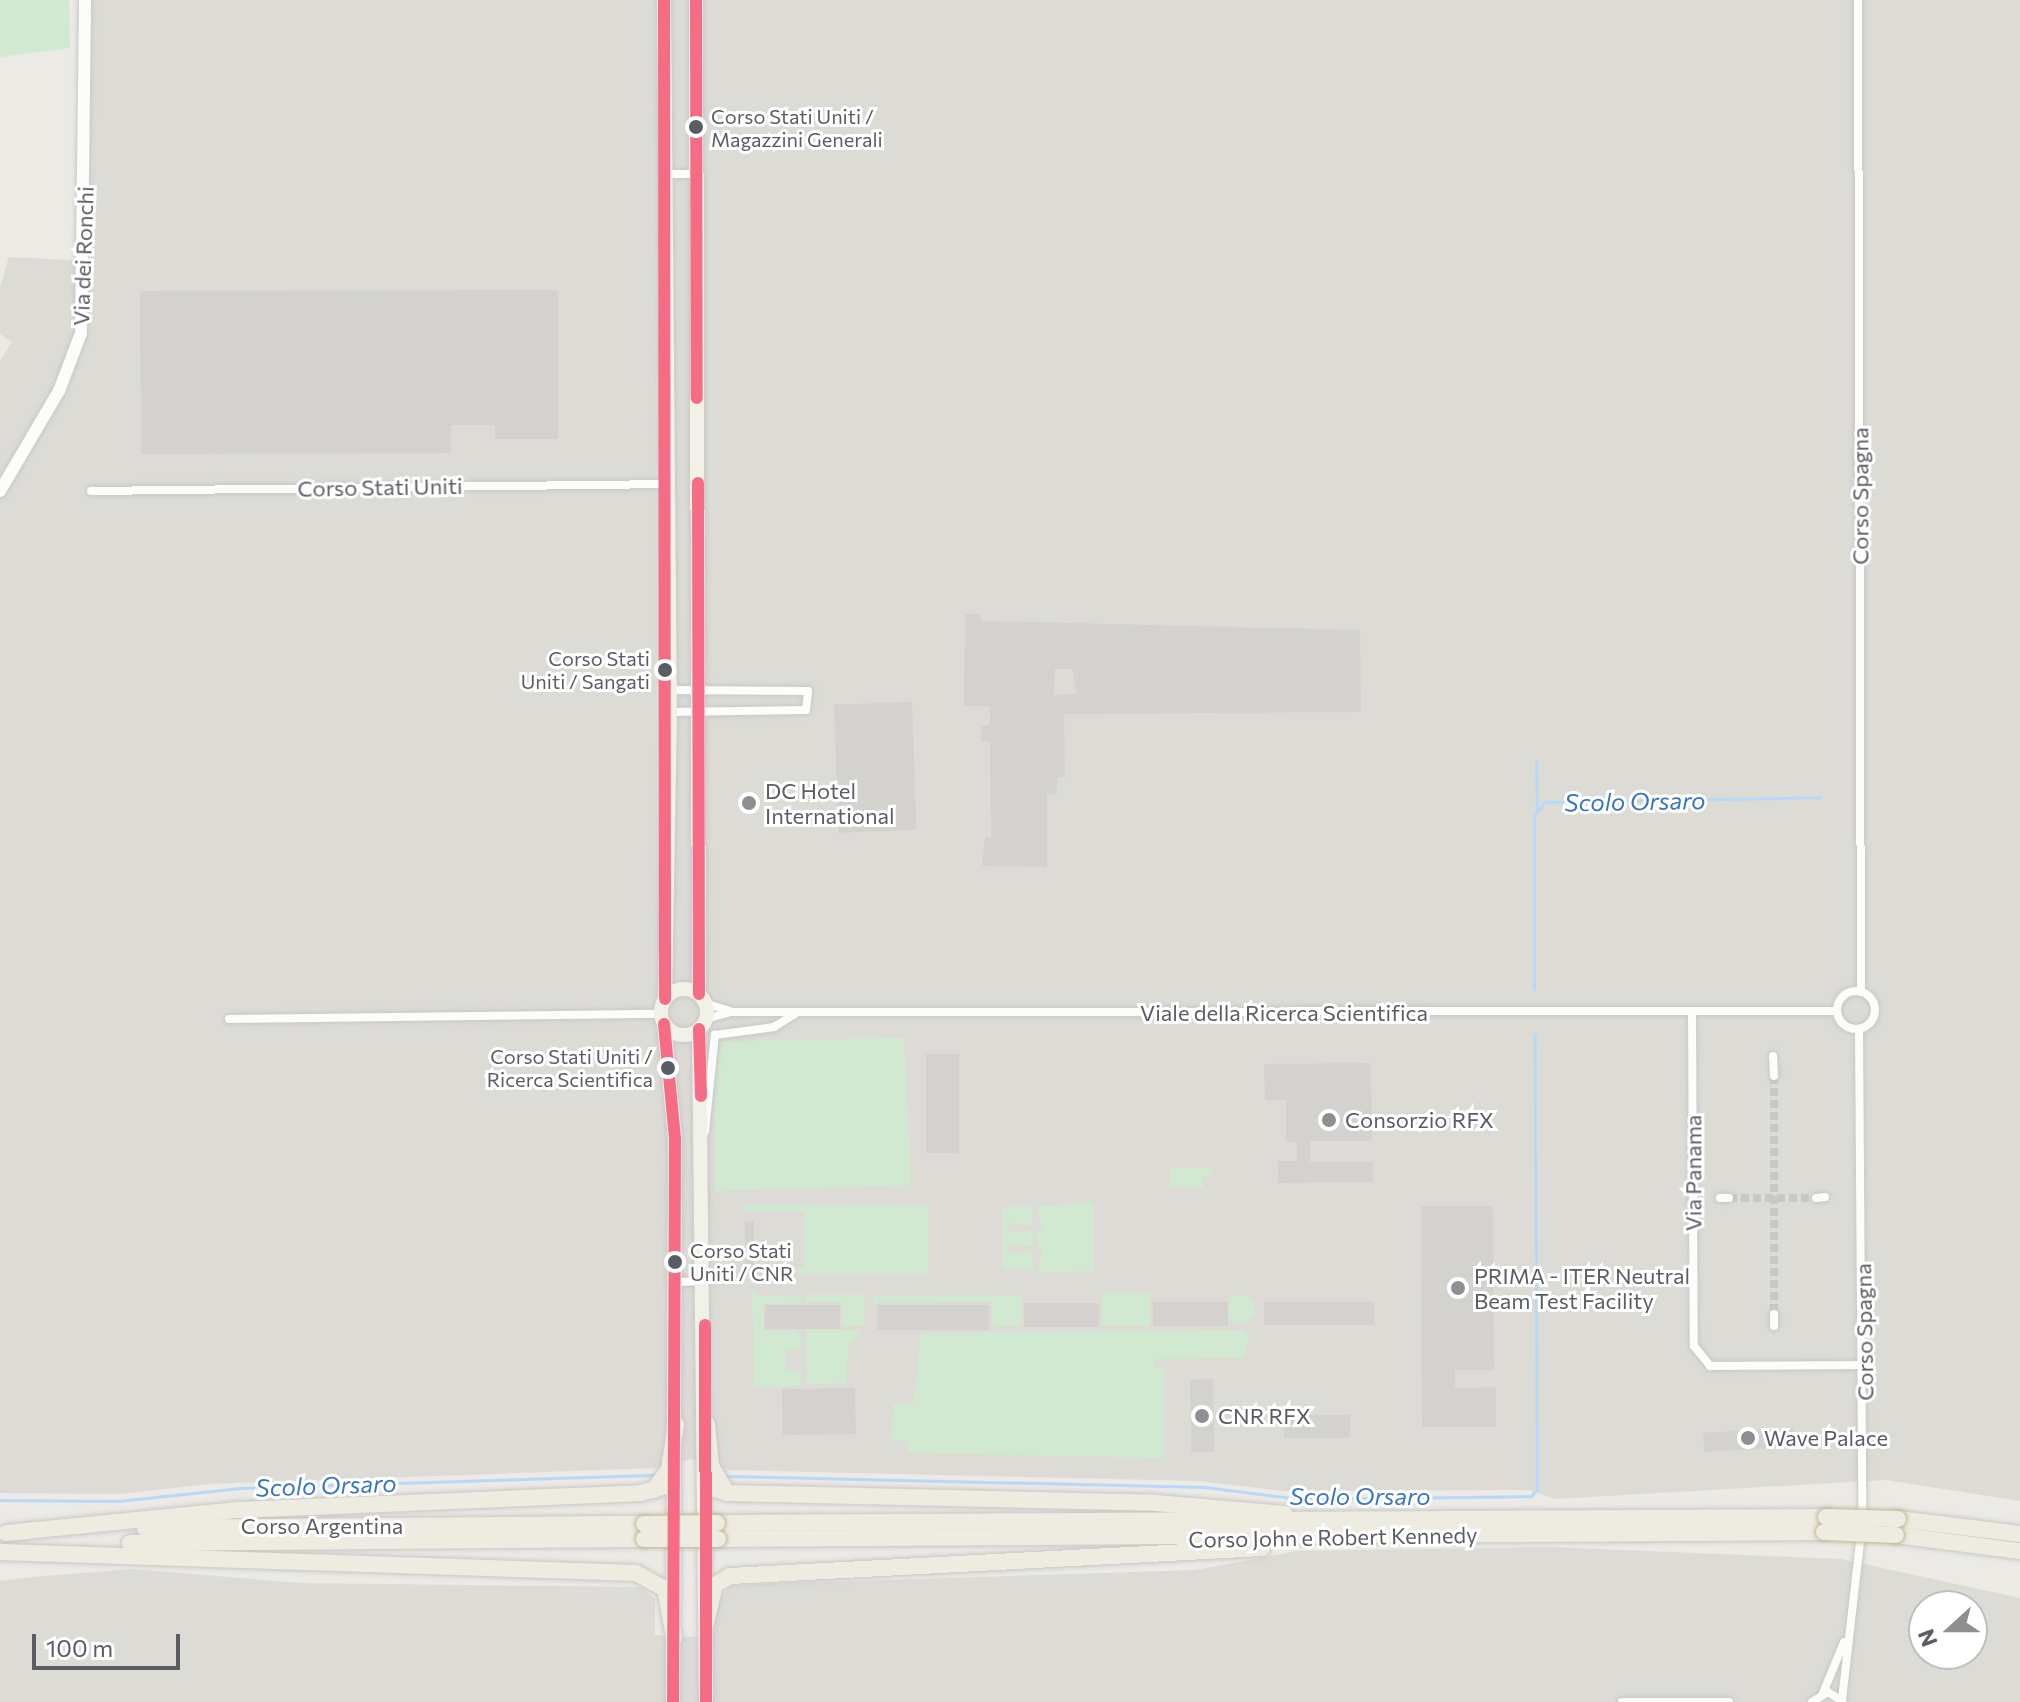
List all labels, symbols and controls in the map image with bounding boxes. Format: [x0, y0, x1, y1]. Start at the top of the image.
place label: Corso Stati Uniti / Magazzini Generali [711, 104, 883, 151]
marker: Corso Stati Uniti / Magazzini Generali [688, 119, 704, 135]
street label: Via dei Ronchi [67, 186, 99, 326]
street label: Corso Spagna [1847, 427, 1873, 565]
street label: Corso Stati Uniti [297, 472, 463, 502]
place label: Corso Stati Uniti / Sangati [521, 646, 650, 693]
marker: Corso Stati Uniti / Sangati [657, 662, 673, 678]
place label: DC Hotel International [765, 777, 895, 828]
water label: Scolo Orsaro [1564, 785, 1706, 817]
marker: DC Hotel International [740, 794, 758, 812]
street label: Viale della Ricerca Scientifica [1140, 1000, 1428, 1026]
place label: Corso Stati Uniti / Ricerca Scientifica [487, 1044, 653, 1091]
marker: Corso Stati Uniti / Ricerca Scientifica [660, 1060, 676, 1076]
place label: Consorzio RFX [1345, 1107, 1494, 1133]
marker: Consorzio RFX [1320, 1111, 1338, 1129]
street label: Via Panama [1680, 1115, 1706, 1231]
place label: Corso Stati Uniti / CNR [690, 1238, 793, 1285]
marker: Corso Stati Uniti / CNR [667, 1254, 683, 1270]
place label: PRIMA - ITER Neutral Beam Test Facility [1474, 1262, 1690, 1314]
street label: Corso Spagna [1850, 1263, 1878, 1401]
marker: PRIMA - ITER Neutral Beam Test Facility [1449, 1279, 1467, 1297]
place label: CNR RFX [1218, 1403, 1311, 1429]
marker: CNR RFX [1193, 1407, 1211, 1425]
place label: Wave Palace [1764, 1425, 1888, 1451]
marker: Wave Palace [1739, 1429, 1757, 1447]
water label: Scolo Orsaro [255, 1468, 397, 1502]
water label: Scolo Orsaro [1289, 1482, 1431, 1510]
street label: Corso Argentina [241, 1513, 403, 1539]
street label: Corso John e Robert Kennedy [1188, 1521, 1478, 1553]
north arrow [1908, 1590, 1988, 1670]
scale bar [36, 1618, 184, 1668]
text: N [1911, 1626, 1943, 1651]
text: 100 m [46, 1633, 113, 1662]

